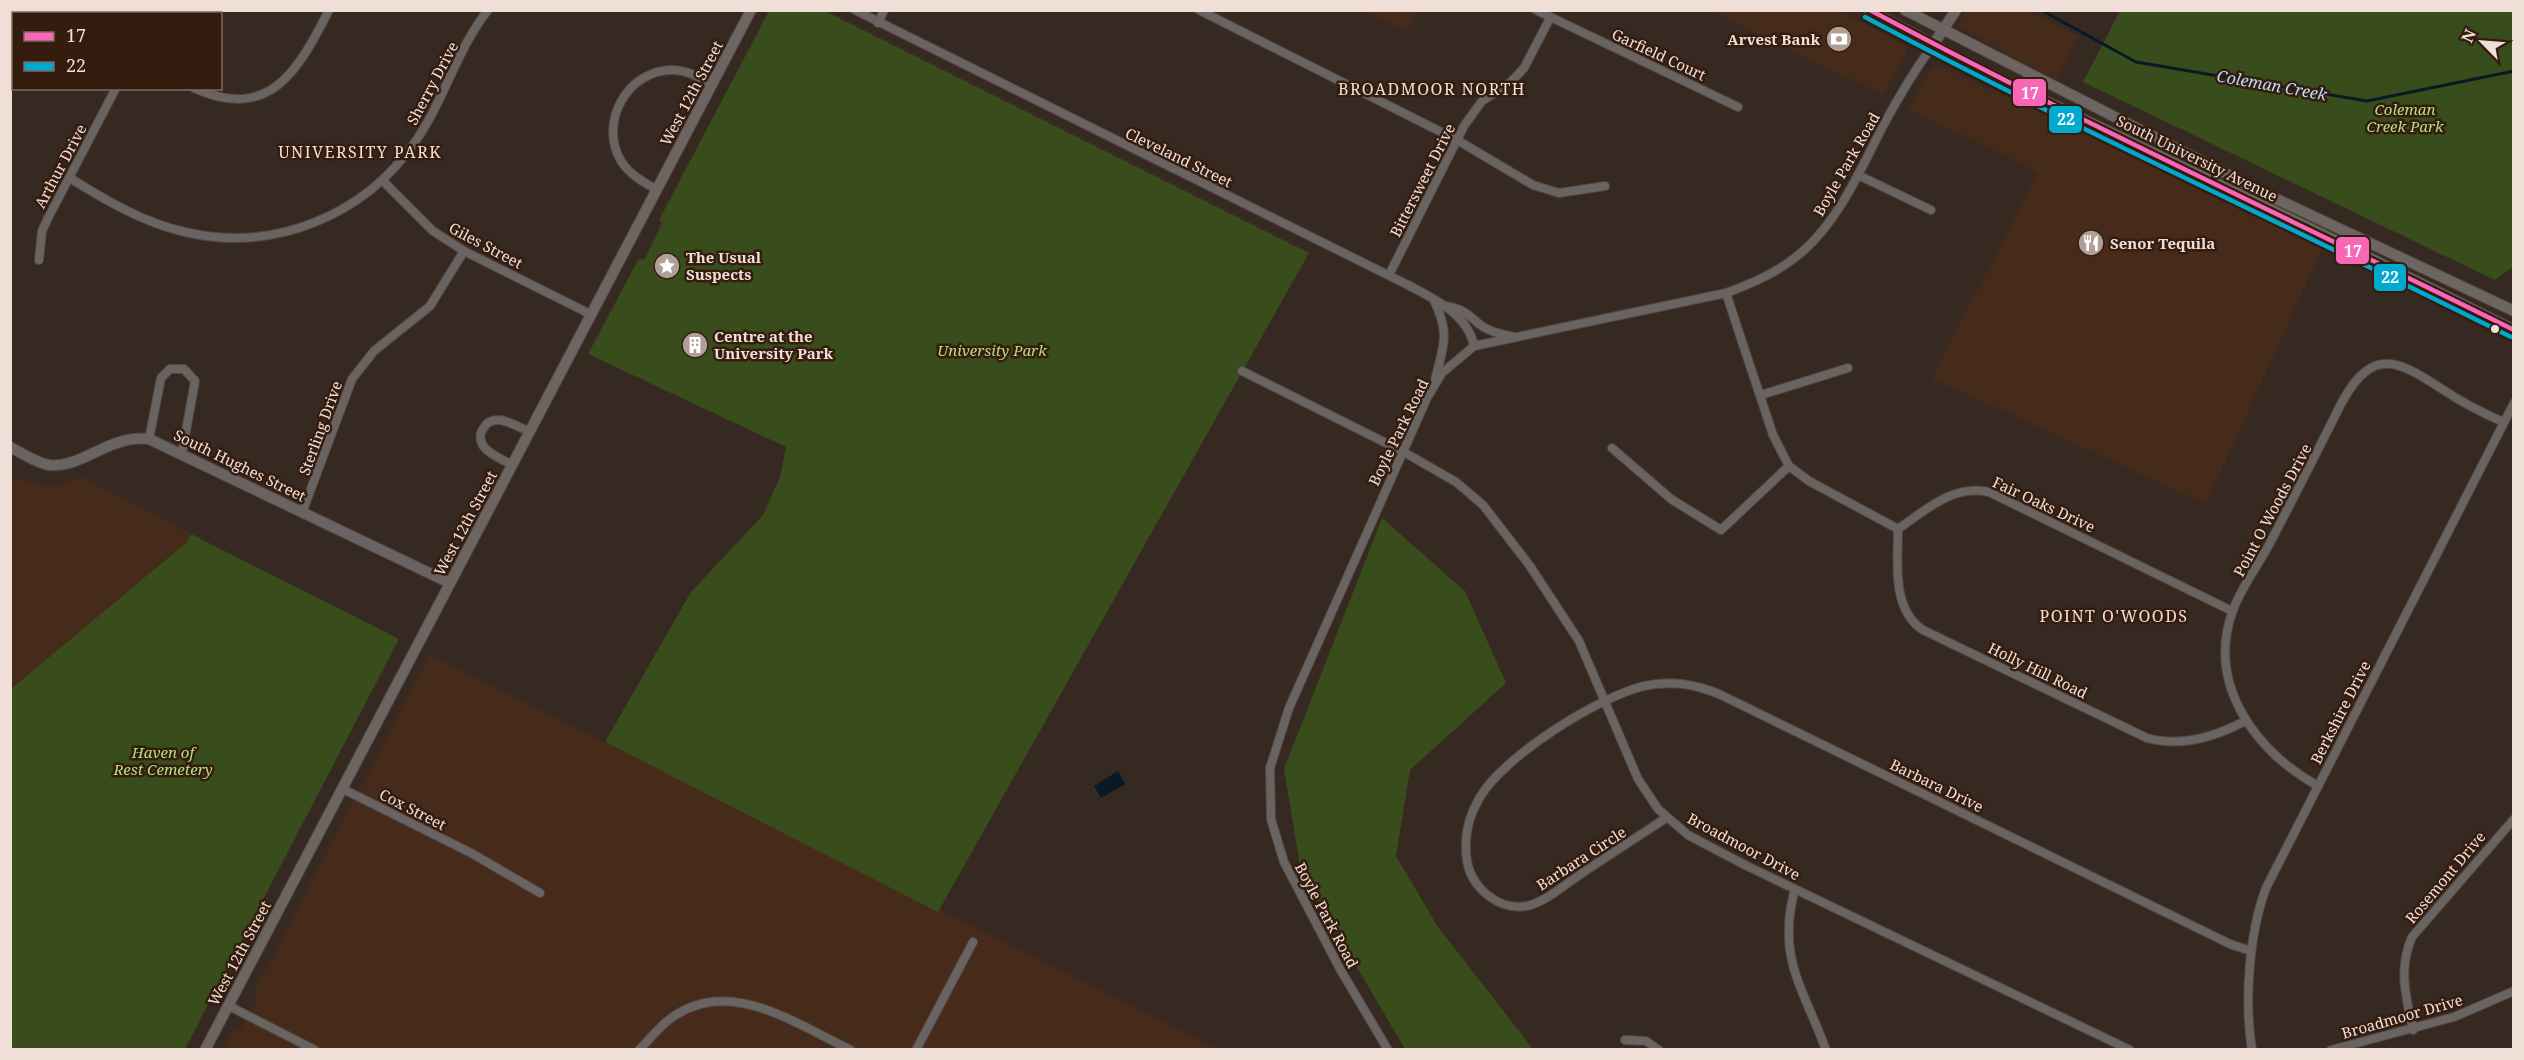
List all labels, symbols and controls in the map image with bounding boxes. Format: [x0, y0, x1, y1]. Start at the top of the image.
legend [12, 12, 222, 90]
north arrow [2452, 12, 2512, 72]
text: 17 [66, 23, 86, 47]
street label: Garfield Court [1609, 23, 1709, 85]
bank icon: Arvest Bank [1824, 24, 1854, 54]
text: N [2456, 25, 2481, 46]
place label: Arvest Bank [1727, 29, 1820, 49]
street label: West 12th Street [655, 37, 727, 149]
street label: Sherry Drive [402, 38, 462, 128]
text: 22 [66, 53, 86, 77]
water label: Coleman Creek [2215, 64, 2330, 106]
district label: BROADMOOR NORTH [1338, 78, 1526, 100]
line badge: 17 [2012, 78, 2047, 107]
text: 17 [2021, 82, 2039, 104]
park label: Coleman Creek Park [2367, 99, 2444, 136]
line badge: 22 [2048, 105, 2083, 134]
street label: Boyle Park Road [1808, 108, 1884, 220]
text: 22 [2057, 108, 2075, 130]
street label: South University Avenue [2113, 110, 2281, 206]
street label: Bittersweet Drive [1385, 120, 1459, 240]
street label: Arthur Drive [29, 121, 91, 211]
street label: Cleveland Street [1122, 123, 1236, 191]
district label: UNIVERSITY PARK [278, 141, 442, 163]
street label: Giles Street [446, 217, 526, 273]
restaurant icon: Senor Tequila [2076, 228, 2106, 258]
place label: Senor Tequila [2110, 233, 2215, 253]
line badge: 17 [2335, 236, 2370, 265]
text: 17 [2344, 240, 2362, 262]
place label: The Usual Suspects [686, 247, 762, 284]
place icon: The Usual Suspects [652, 251, 682, 281]
line badge: 22 [2373, 263, 2407, 292]
text: 22 [2381, 266, 2399, 288]
unlabelled marker [2489, 323, 2501, 335]
place label: Centre at the University Park [714, 326, 834, 363]
building icon: Centre at the University Park [680, 330, 710, 360]
park label: University Park [937, 340, 1047, 360]
street label: Boyle Park Road [1363, 375, 1433, 489]
street label: Sterling Drive [294, 378, 346, 478]
street label: South Hughes Street [171, 424, 309, 506]
street label: Point O Woods Drive [2228, 440, 2316, 580]
street label: West 12th Street [429, 467, 501, 579]
street label: Fair Oaks Drive [1989, 471, 2099, 537]
district label: POINT O'WOODS [2040, 605, 2189, 627]
street label: Holly Hill Road [1985, 637, 2091, 703]
street label: Berkshire Drive [2305, 657, 2375, 767]
park label: Haven of Rest Cemetery [112, 742, 213, 779]
street label: Barbara Drive [1887, 754, 1987, 816]
street label: Cox Street [376, 784, 450, 834]
street label: Broadmoor Drive [1684, 808, 1804, 884]
street label: Barbara Circle [1532, 822, 1630, 894]
street label: Rosemont Drive [2401, 827, 2489, 927]
street label: Boyle Park Road [1291, 859, 1363, 971]
street label: West 12th Street [203, 897, 275, 1009]
street label: Broadmoor Drive [2339, 989, 2465, 1043]

